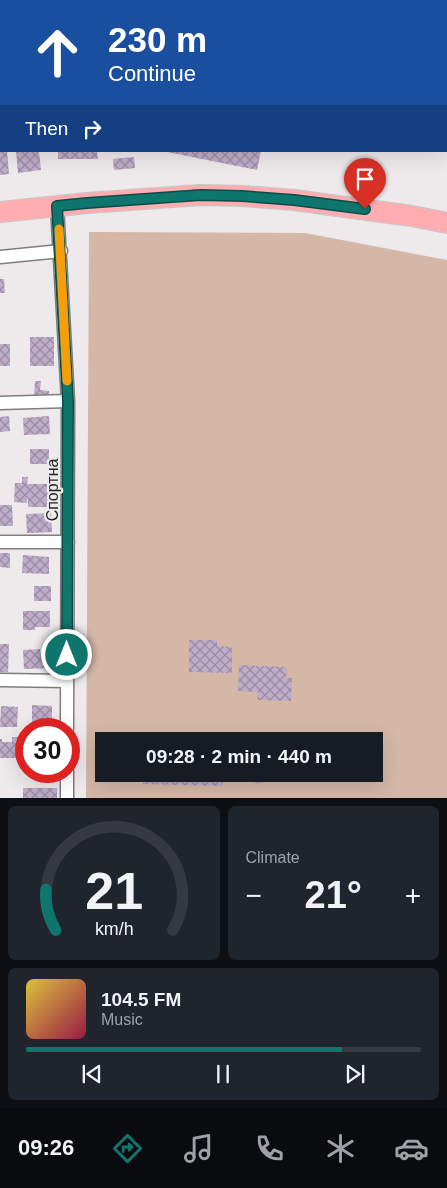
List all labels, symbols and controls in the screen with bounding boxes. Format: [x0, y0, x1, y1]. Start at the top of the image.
icon: ahead [25, 20, 90, 85]
text: 230 m [108, 20, 207, 59]
text: Continue [108, 61, 196, 86]
icon: right [78, 115, 106, 143]
text: Then [25, 118, 68, 139]
pin [344, 158, 386, 209]
icon: arrive [351, 165, 379, 193]
street label: Спортна [44, 459, 61, 521]
position arrow [40, 628, 92, 680]
speed limit sign: 30 [15, 718, 80, 783]
text: 09:28 · 2 min · 440 m [146, 746, 332, 767]
text: Climate [246, 849, 300, 866]
text: 21 [85, 862, 143, 920]
text: 21° [305, 874, 362, 916]
text: − [246, 880, 262, 911]
text: + [405, 880, 421, 911]
text: km/h [94, 919, 133, 939]
text: 104.5 FM [101, 989, 181, 1010]
text: Music [101, 1011, 143, 1028]
icon: previous [78, 1060, 106, 1088]
icon: pause [209, 1060, 237, 1088]
icon: next [341, 1060, 369, 1088]
icon: directions [110, 1131, 145, 1166]
icon: music [181, 1131, 216, 1166]
icon: phone [252, 1131, 287, 1166]
icon: climate [323, 1131, 358, 1166]
icon: car [394, 1131, 429, 1166]
text: 09:26 [18, 1135, 74, 1160]

